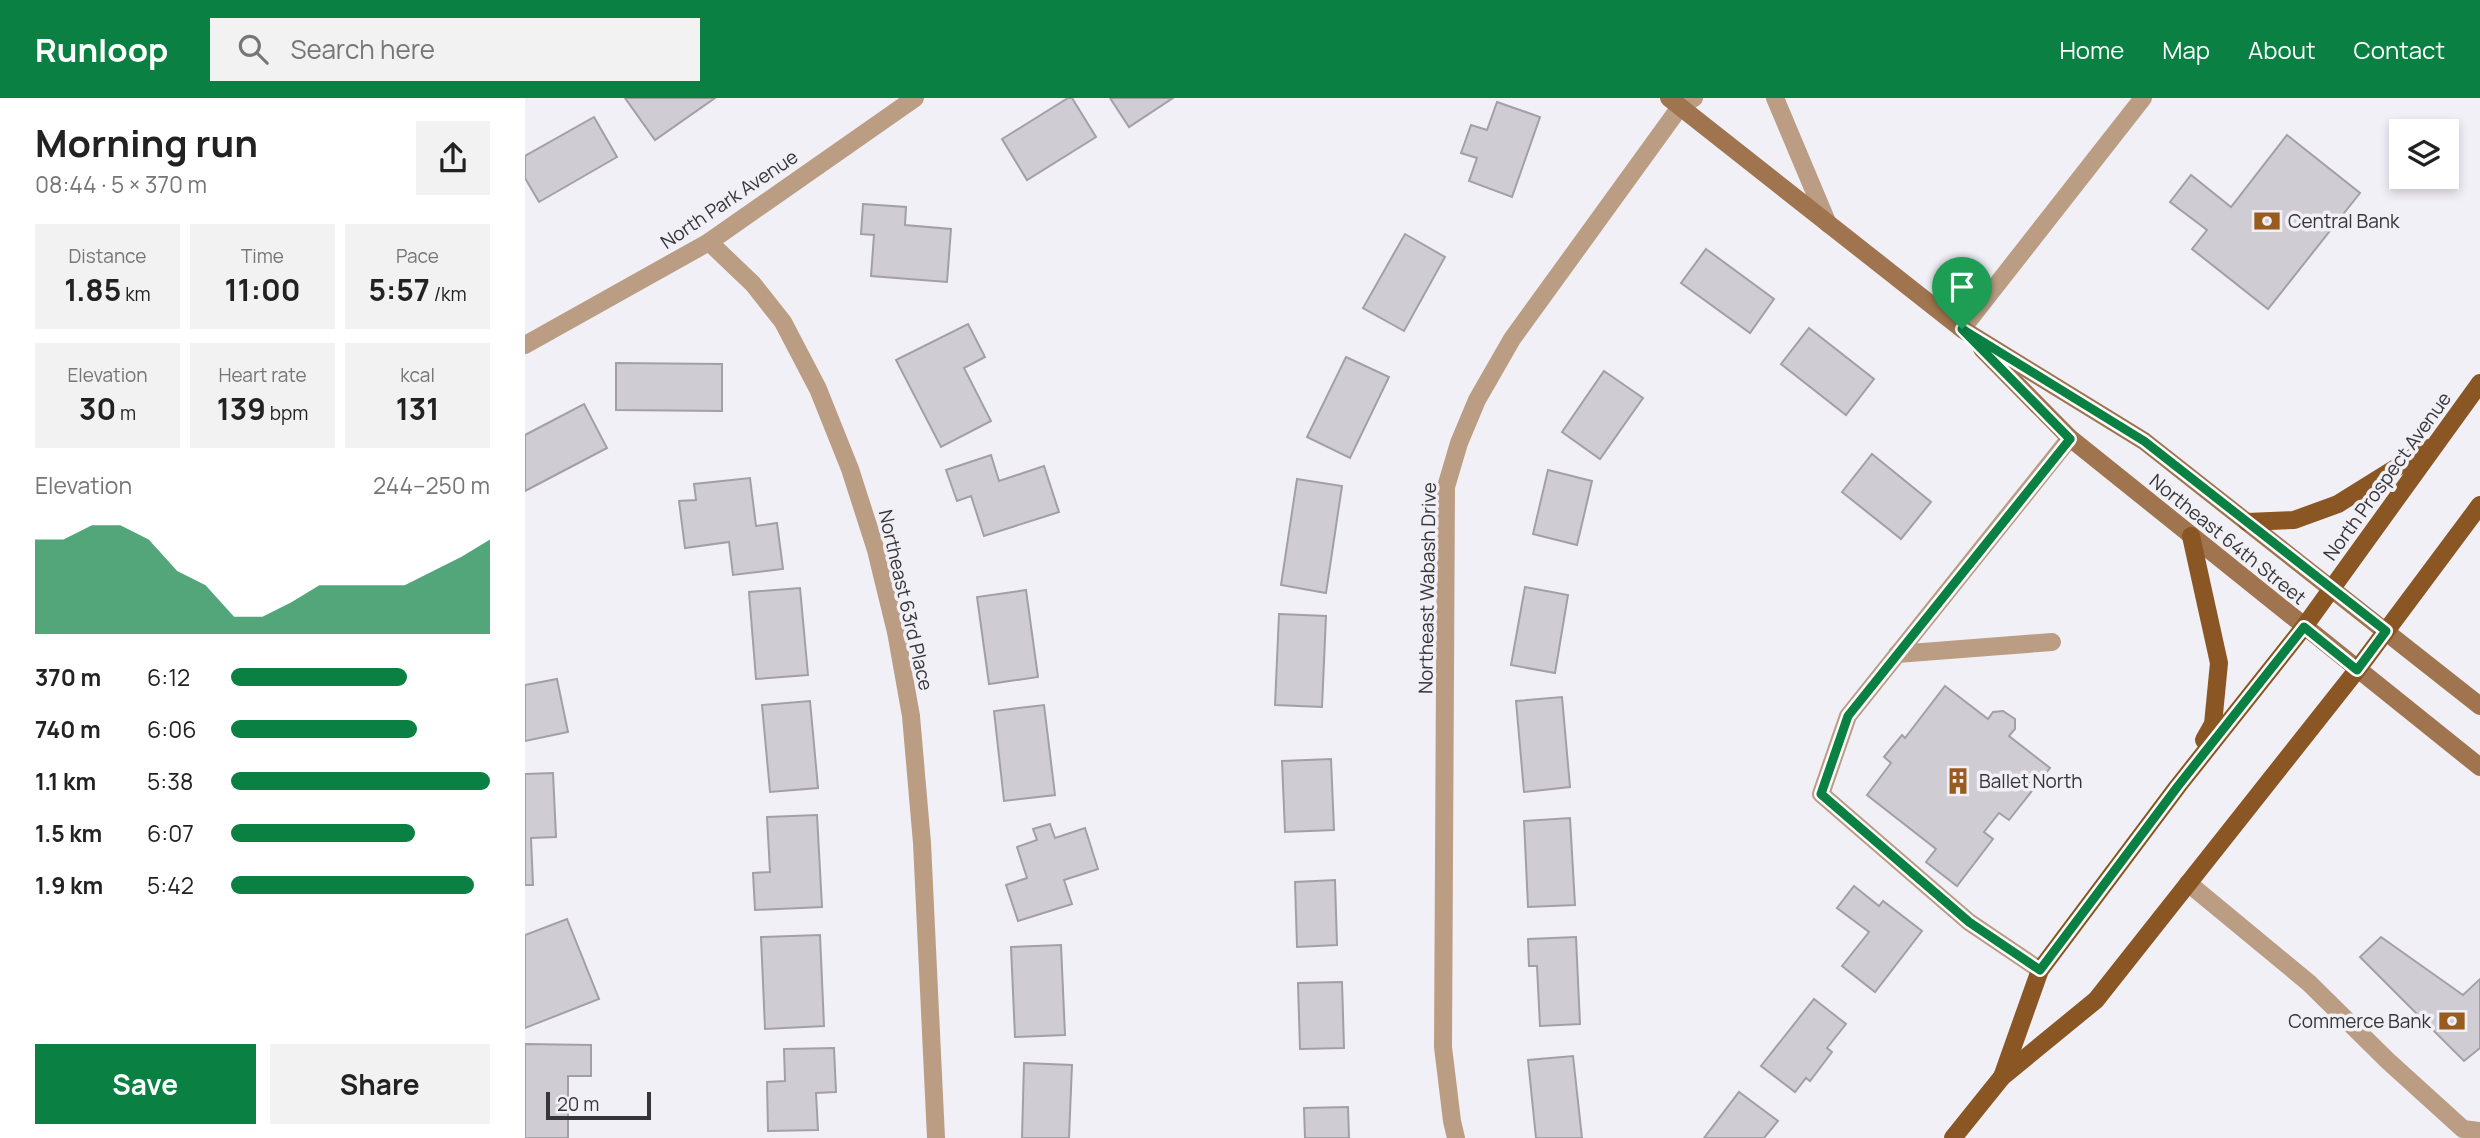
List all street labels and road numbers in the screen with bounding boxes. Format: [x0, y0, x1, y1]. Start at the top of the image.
street label: North Park Avenue [655, 143, 803, 255]
street label: North Prospect Avenue [2317, 386, 2457, 566]
street label: Northeast 64th Street [2144, 468, 2312, 610]
street label: Northeast Wabash Drive [1412, 482, 1442, 694]
street label: Northeast 63rd Place [873, 507, 939, 693]

